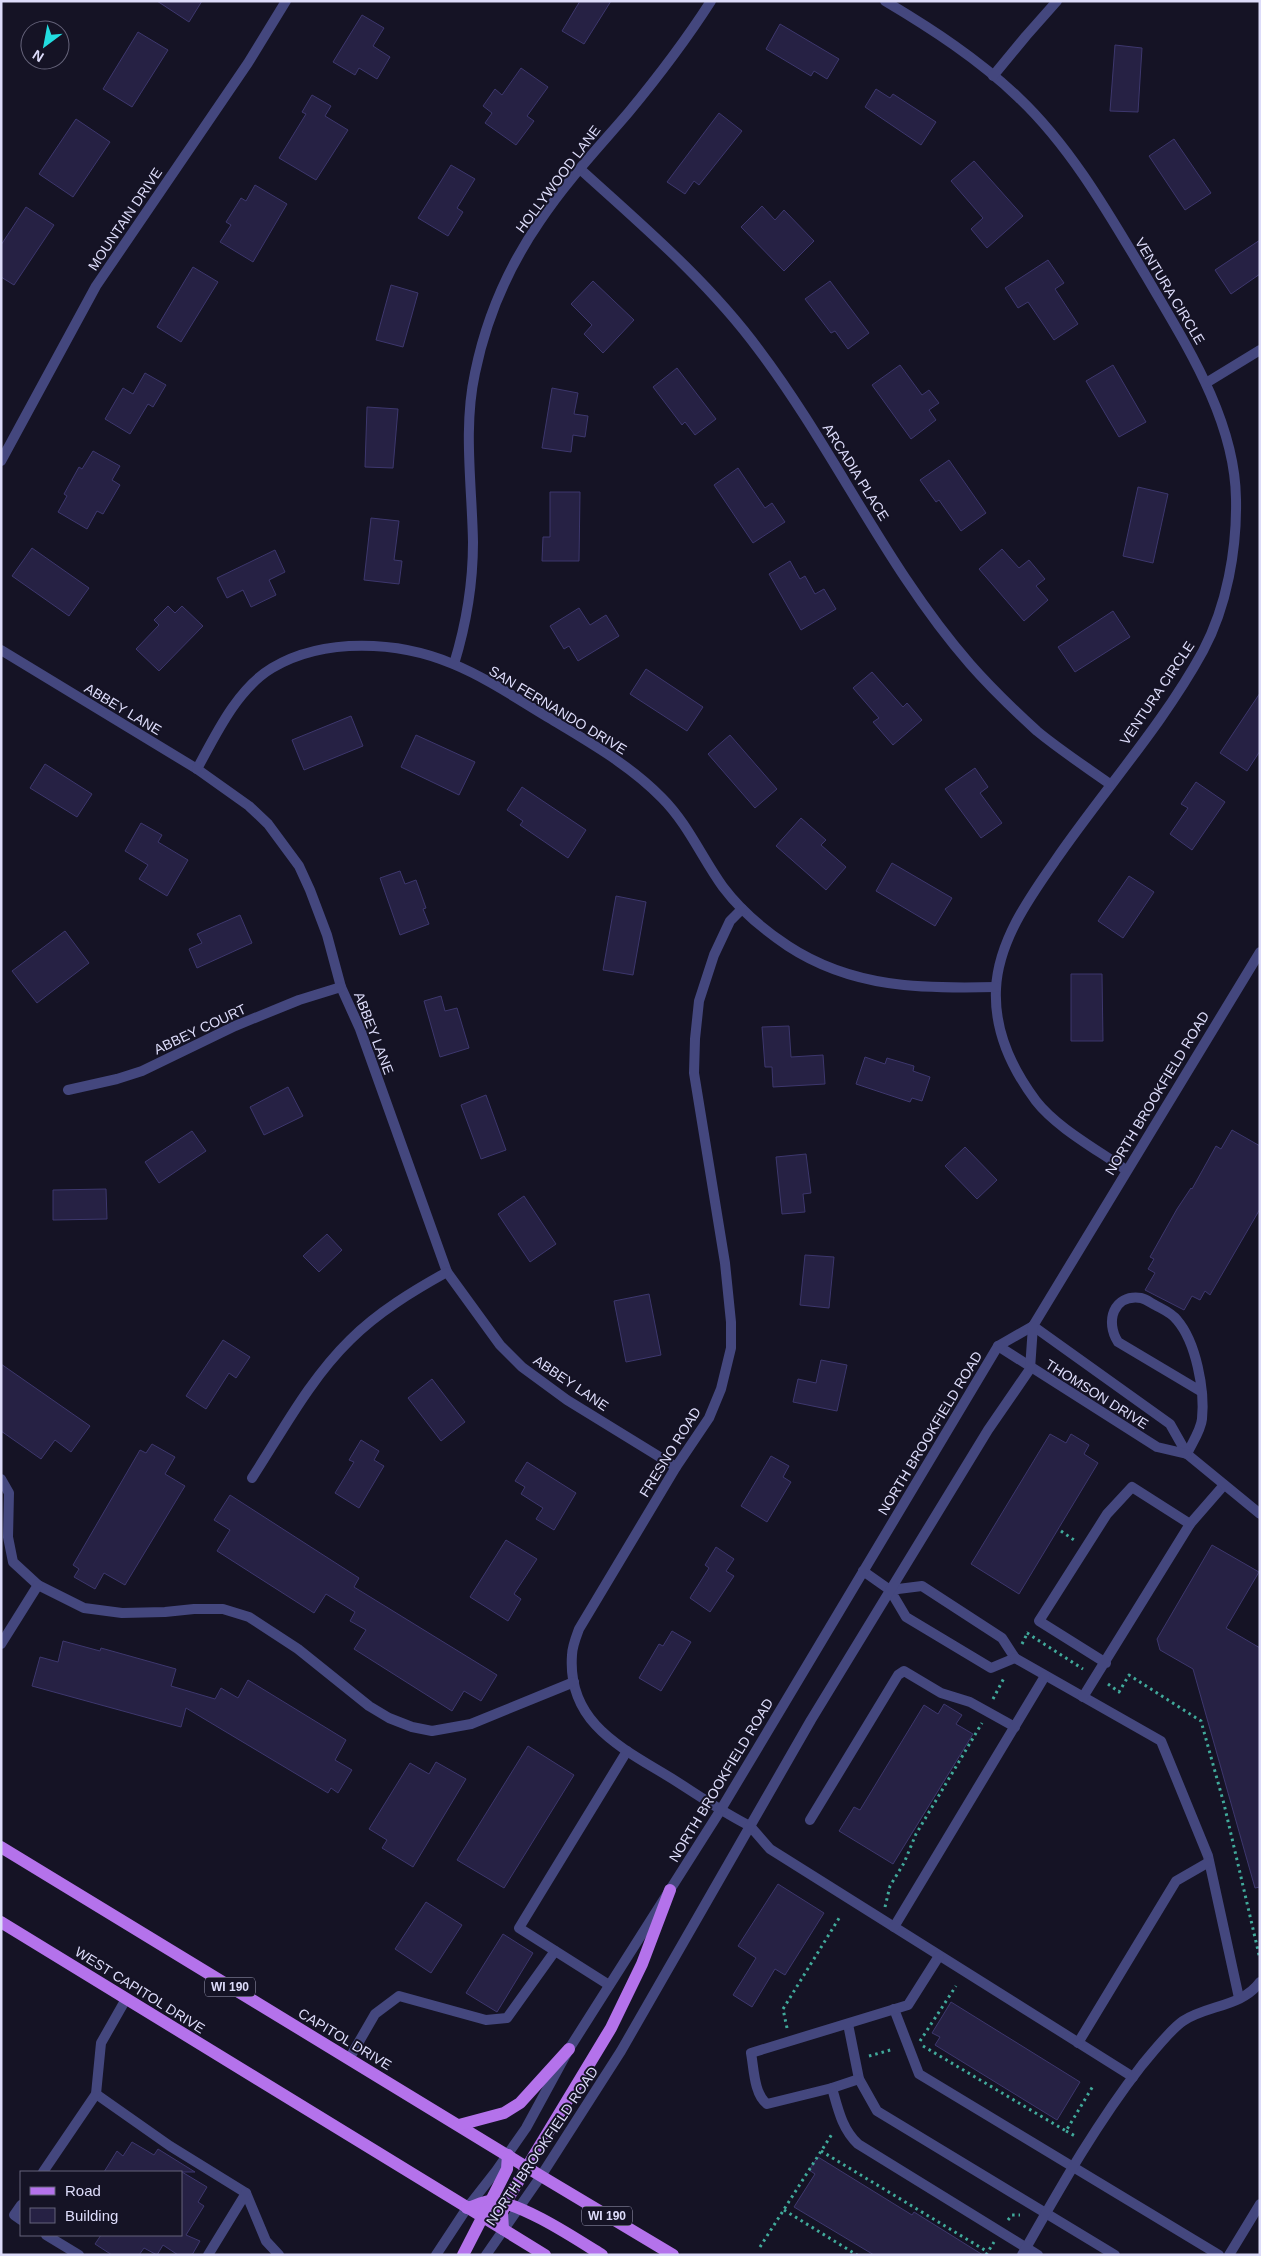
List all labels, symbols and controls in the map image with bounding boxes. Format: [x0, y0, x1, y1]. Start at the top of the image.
north arrow [20, 20, 70, 70]
text: N [30, 47, 47, 65]
street label: HOLLYWOOD LANE [512, 122, 604, 236]
street label: MOUNTAIN DRIVE [85, 165, 165, 273]
street label: VENTURA CIRCLE [1132, 235, 1208, 347]
street label: ARCADIA PLACE [820, 421, 892, 523]
street label: VENTURA CIRCLE [1116, 638, 1198, 748]
street label: SAN FERNANDO DRIVE [486, 662, 630, 758]
street label: ABBEY LANE [82, 680, 164, 738]
street label: ABBEY LANE [351, 990, 397, 1076]
street label: ABBEY COURT [151, 1000, 249, 1057]
street label: NORTH BROOKFIELD ROAD [1102, 1008, 1212, 1178]
street label: NORTH BROOKFIELD ROAD [875, 1348, 985, 1518]
street label: ABBEY LANE [531, 1352, 611, 1414]
street label: THOMSON DRIVE [1043, 1356, 1151, 1432]
street label: FRESNO ROAD [636, 1404, 704, 1500]
street label: NORTH BROOKFIELD ROAD [666, 1695, 776, 1865]
street label: WEST CAPITOL DRIVE [72, 1944, 208, 2036]
road number: WI 190 [205, 1978, 255, 1996]
street label: CAPITOL DRIVE [296, 2005, 394, 2073]
street label: NORTH BROOKFIELD ROAD [483, 2064, 601, 2228]
legend [20, 2171, 182, 2236]
text: Road [65, 2182, 101, 2199]
road number: WI 190 [582, 2206, 632, 2226]
text: Building [65, 2207, 118, 2224]

